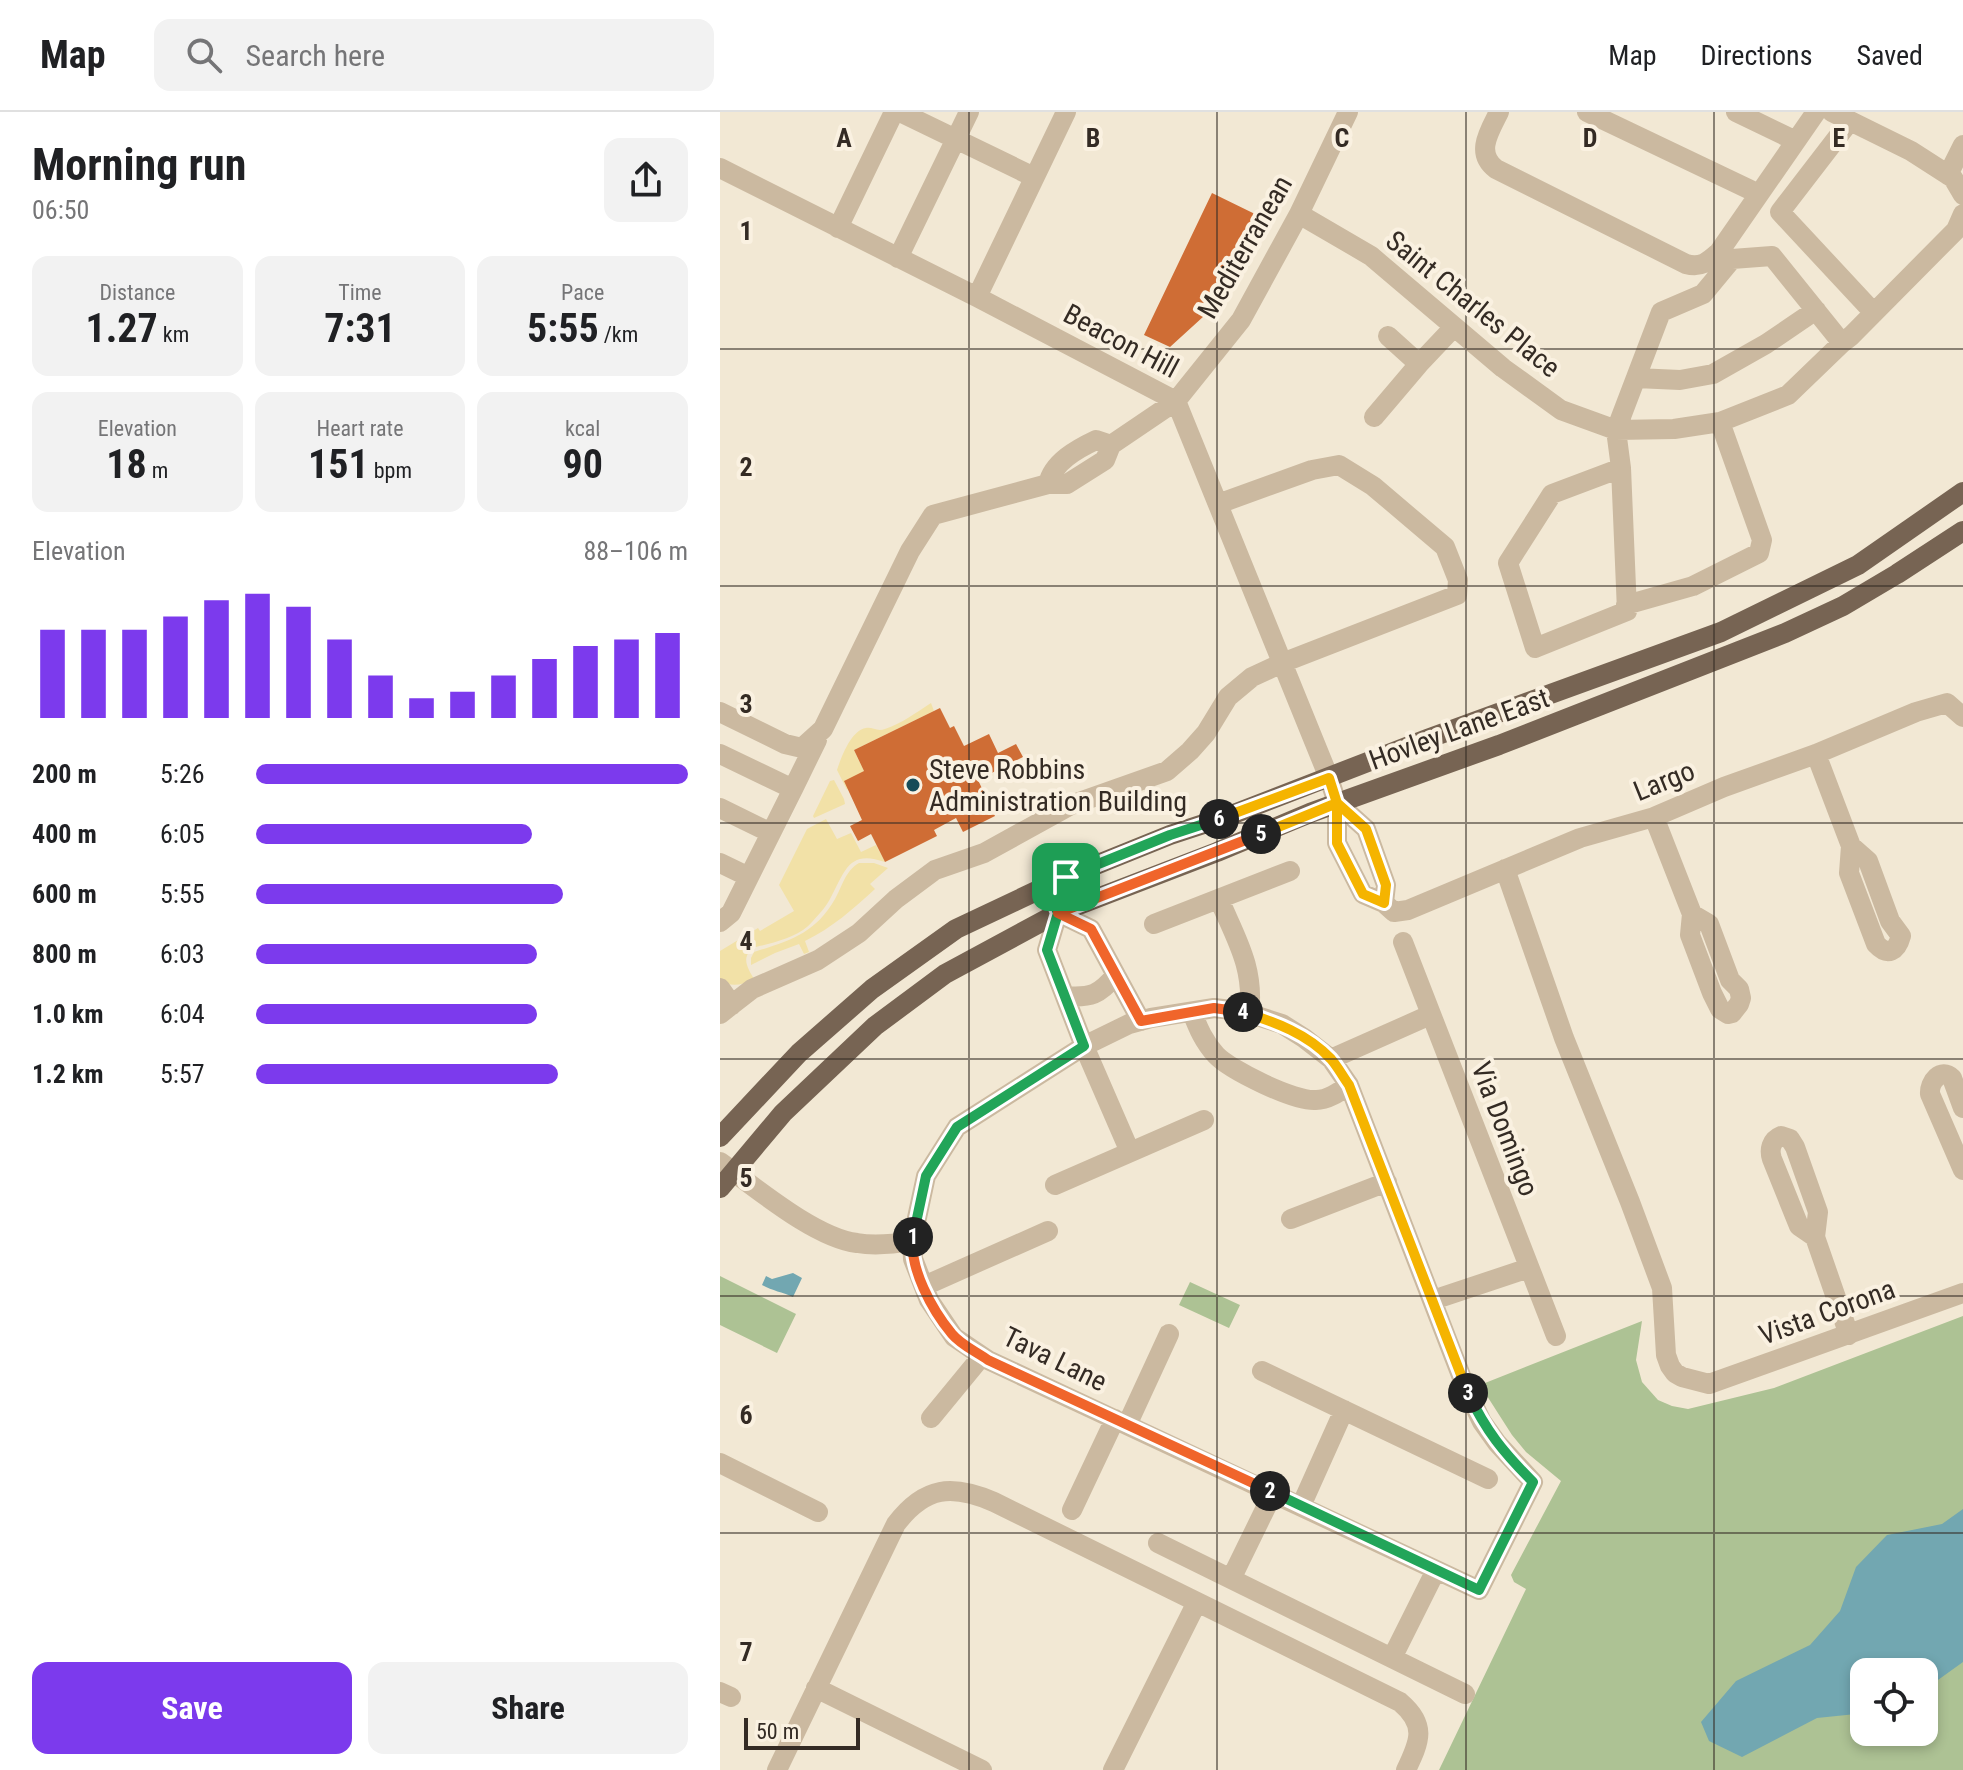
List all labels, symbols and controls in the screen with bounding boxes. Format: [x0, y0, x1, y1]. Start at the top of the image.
search box [154, 19, 714, 91]
text: Map [40, 33, 106, 77]
icon: search [182, 33, 226, 77]
text: Search here [246, 38, 385, 73]
text: Map [1608, 39, 1657, 72]
text: Directions [1701, 39, 1812, 72]
text: Saved [1856, 39, 1923, 72]
text: A [836, 123, 852, 153]
text: B [1086, 123, 1100, 153]
text: C [1335, 123, 1350, 153]
text: D [1583, 123, 1597, 153]
text: E [1833, 123, 1846, 153]
button: share [604, 138, 688, 222]
text: Morning run [32, 139, 246, 191]
street label: Mediterranean [1191, 170, 1299, 324]
text: 06:50 [32, 195, 89, 225]
text: 1 [739, 216, 753, 246]
street label: Saint Charles Place [1379, 224, 1567, 384]
text: Distance [99, 280, 175, 305]
text: Time [338, 280, 382, 305]
text: Pace [561, 280, 604, 305]
street label: Beacon Hill [1058, 297, 1184, 385]
text: 1.27 [85, 305, 158, 352]
text: 7:31 [324, 305, 396, 352]
text: 5:55 [527, 305, 599, 352]
text: km [158, 322, 189, 347]
text: /km [599, 322, 638, 347]
text: Elevation [98, 416, 177, 441]
text: Heart rate [317, 416, 403, 441]
text: kcal [565, 416, 600, 441]
text: 18 [106, 441, 147, 488]
text: 151 [308, 441, 369, 488]
text: 90 [562, 441, 603, 488]
text: 2 [739, 452, 753, 482]
text: m [147, 458, 168, 483]
text: bpm [369, 458, 412, 483]
text: Elevation [32, 536, 126, 566]
text: 88–106 m [583, 536, 688, 566]
street label: Hovley Lane East [1365, 681, 1553, 777]
text: 3 [739, 689, 753, 719]
place label: Steve Robbins Administration Building [929, 753, 1187, 818]
street label: Largo [1629, 754, 1699, 808]
text: 200 m [32, 759, 97, 789]
text: 5:26 [160, 759, 205, 789]
marker: Steve Robbins Administration Building [904, 776, 922, 794]
pin: 6 [1199, 799, 1239, 839]
text: 6 [1213, 806, 1225, 831]
pin: 5 [1241, 814, 1281, 854]
text: 400 m [32, 819, 97, 849]
text: 6:05 [160, 819, 205, 849]
text: 5 [1255, 821, 1267, 846]
pin [1032, 843, 1100, 911]
icon: arrive [1044, 855, 1088, 899]
text: 600 m [32, 879, 97, 909]
text: 5:55 [160, 879, 205, 909]
text: 4 [739, 926, 753, 956]
text: 800 m [32, 939, 97, 969]
text: 6:03 [160, 939, 205, 969]
pin: 4 [1223, 992, 1263, 1032]
text: 1.0 km [32, 999, 104, 1029]
text: 6:04 [160, 999, 205, 1029]
text: 4 [1237, 999, 1249, 1024]
street label: Via Domingo [1464, 1057, 1546, 1201]
text: 1.2 km [32, 1059, 104, 1089]
text: 5:57 [160, 1059, 205, 1089]
text: 5 [739, 1163, 753, 1193]
pin: 1 [893, 1217, 933, 1257]
text: 1 [907, 1224, 919, 1249]
street label: Vista Corona [1755, 1272, 1899, 1352]
street label: Tava Lane [998, 1320, 1112, 1398]
pin: 3 [1448, 1373, 1488, 1413]
text: 3 [1462, 1380, 1474, 1405]
text: 6 [739, 1400, 753, 1430]
pin: 2 [1250, 1471, 1290, 1511]
text: 2 [1264, 1478, 1276, 1503]
text: 7 [739, 1637, 753, 1667]
map controls [1850, 1658, 1938, 1746]
button: locate [1850, 1658, 1938, 1746]
button: Save [32, 1662, 352, 1754]
button: Share [368, 1662, 688, 1754]
scale bar [744, 1714, 860, 1750]
text: 50 m [756, 1719, 799, 1744]

